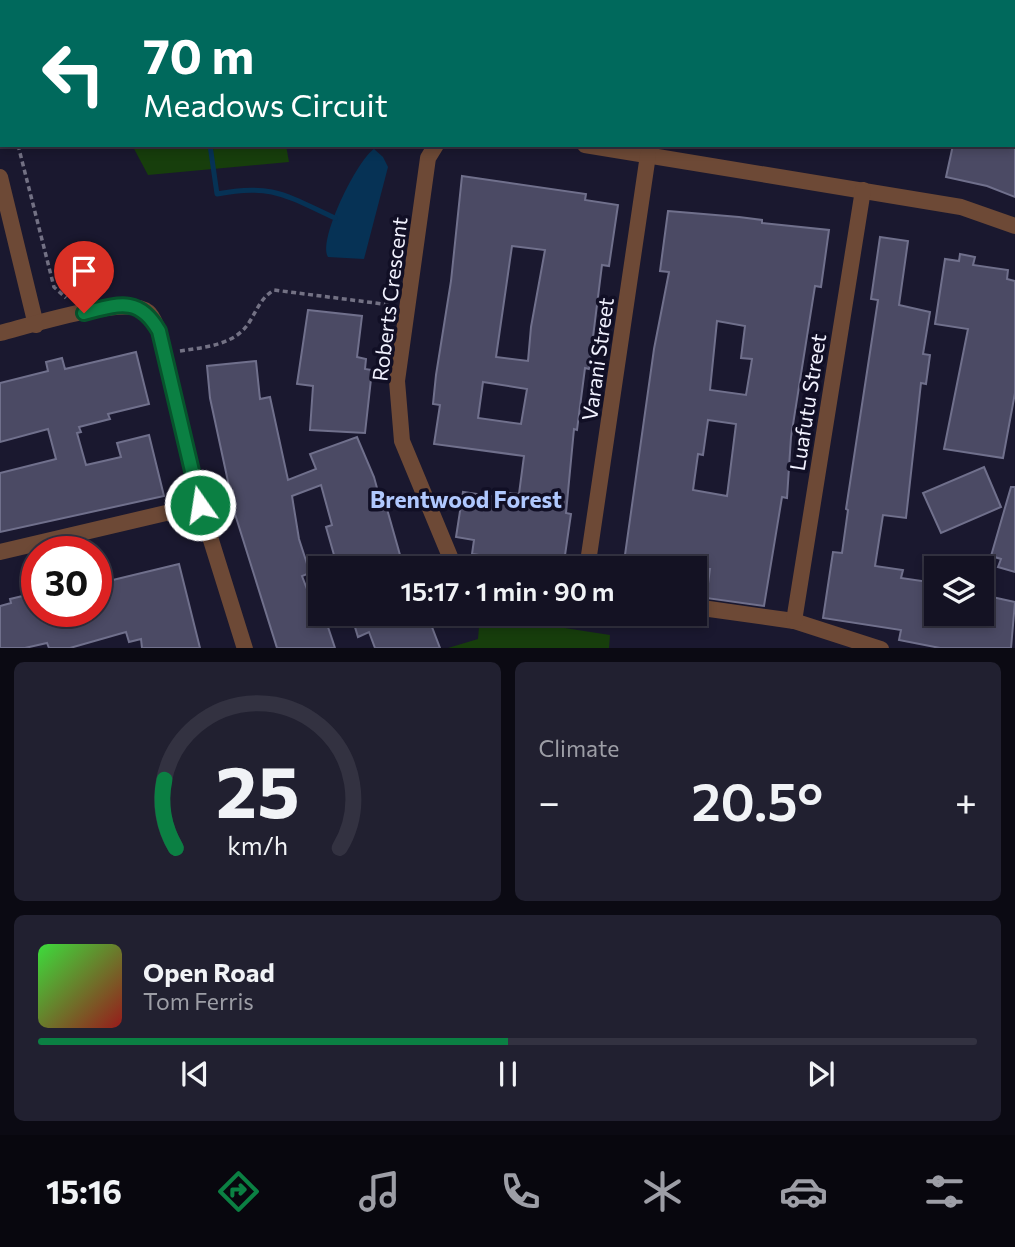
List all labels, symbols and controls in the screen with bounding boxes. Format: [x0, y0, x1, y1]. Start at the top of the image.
text: 70 m [143, 24, 254, 84]
icon: left [28, 28, 119, 119]
text: Meadows Circuit [143, 84, 388, 124]
street label: Roberts Crescent [367, 216, 411, 382]
pin [54, 241, 114, 313]
icon: arrive [65, 252, 103, 290]
street label: Varani Street [576, 296, 618, 422]
street label: Luafutu Street [784, 332, 830, 472]
position arrow [163, 468, 237, 542]
district label: Brentwood Forest [370, 485, 562, 513]
speed limit sign: 30 [21, 536, 112, 627]
map controls [924, 556, 994, 626]
button: layers [924, 556, 994, 626]
text: 15:17 · 1 min · 90 m [400, 575, 615, 606]
text: Climate [539, 734, 620, 762]
text: 25 [215, 744, 299, 833]
text: 20.5° [691, 768, 823, 832]
text: − [539, 777, 560, 824]
text: + [955, 777, 977, 824]
text: km/h [227, 829, 288, 859]
text: Open Road [143, 956, 275, 987]
text: Tom Ferris [143, 987, 254, 1015]
icon: previous [176, 1055, 214, 1093]
icon: pause [489, 1055, 527, 1093]
icon: next [802, 1055, 840, 1093]
icon: directions [214, 1167, 263, 1216]
icon: music [355, 1167, 404, 1216]
icon: phone [496, 1167, 545, 1216]
icon: climate [638, 1167, 687, 1216]
icon: car [779, 1167, 828, 1216]
icon: filters [920, 1167, 969, 1216]
text: 15:16 [46, 1171, 122, 1211]

